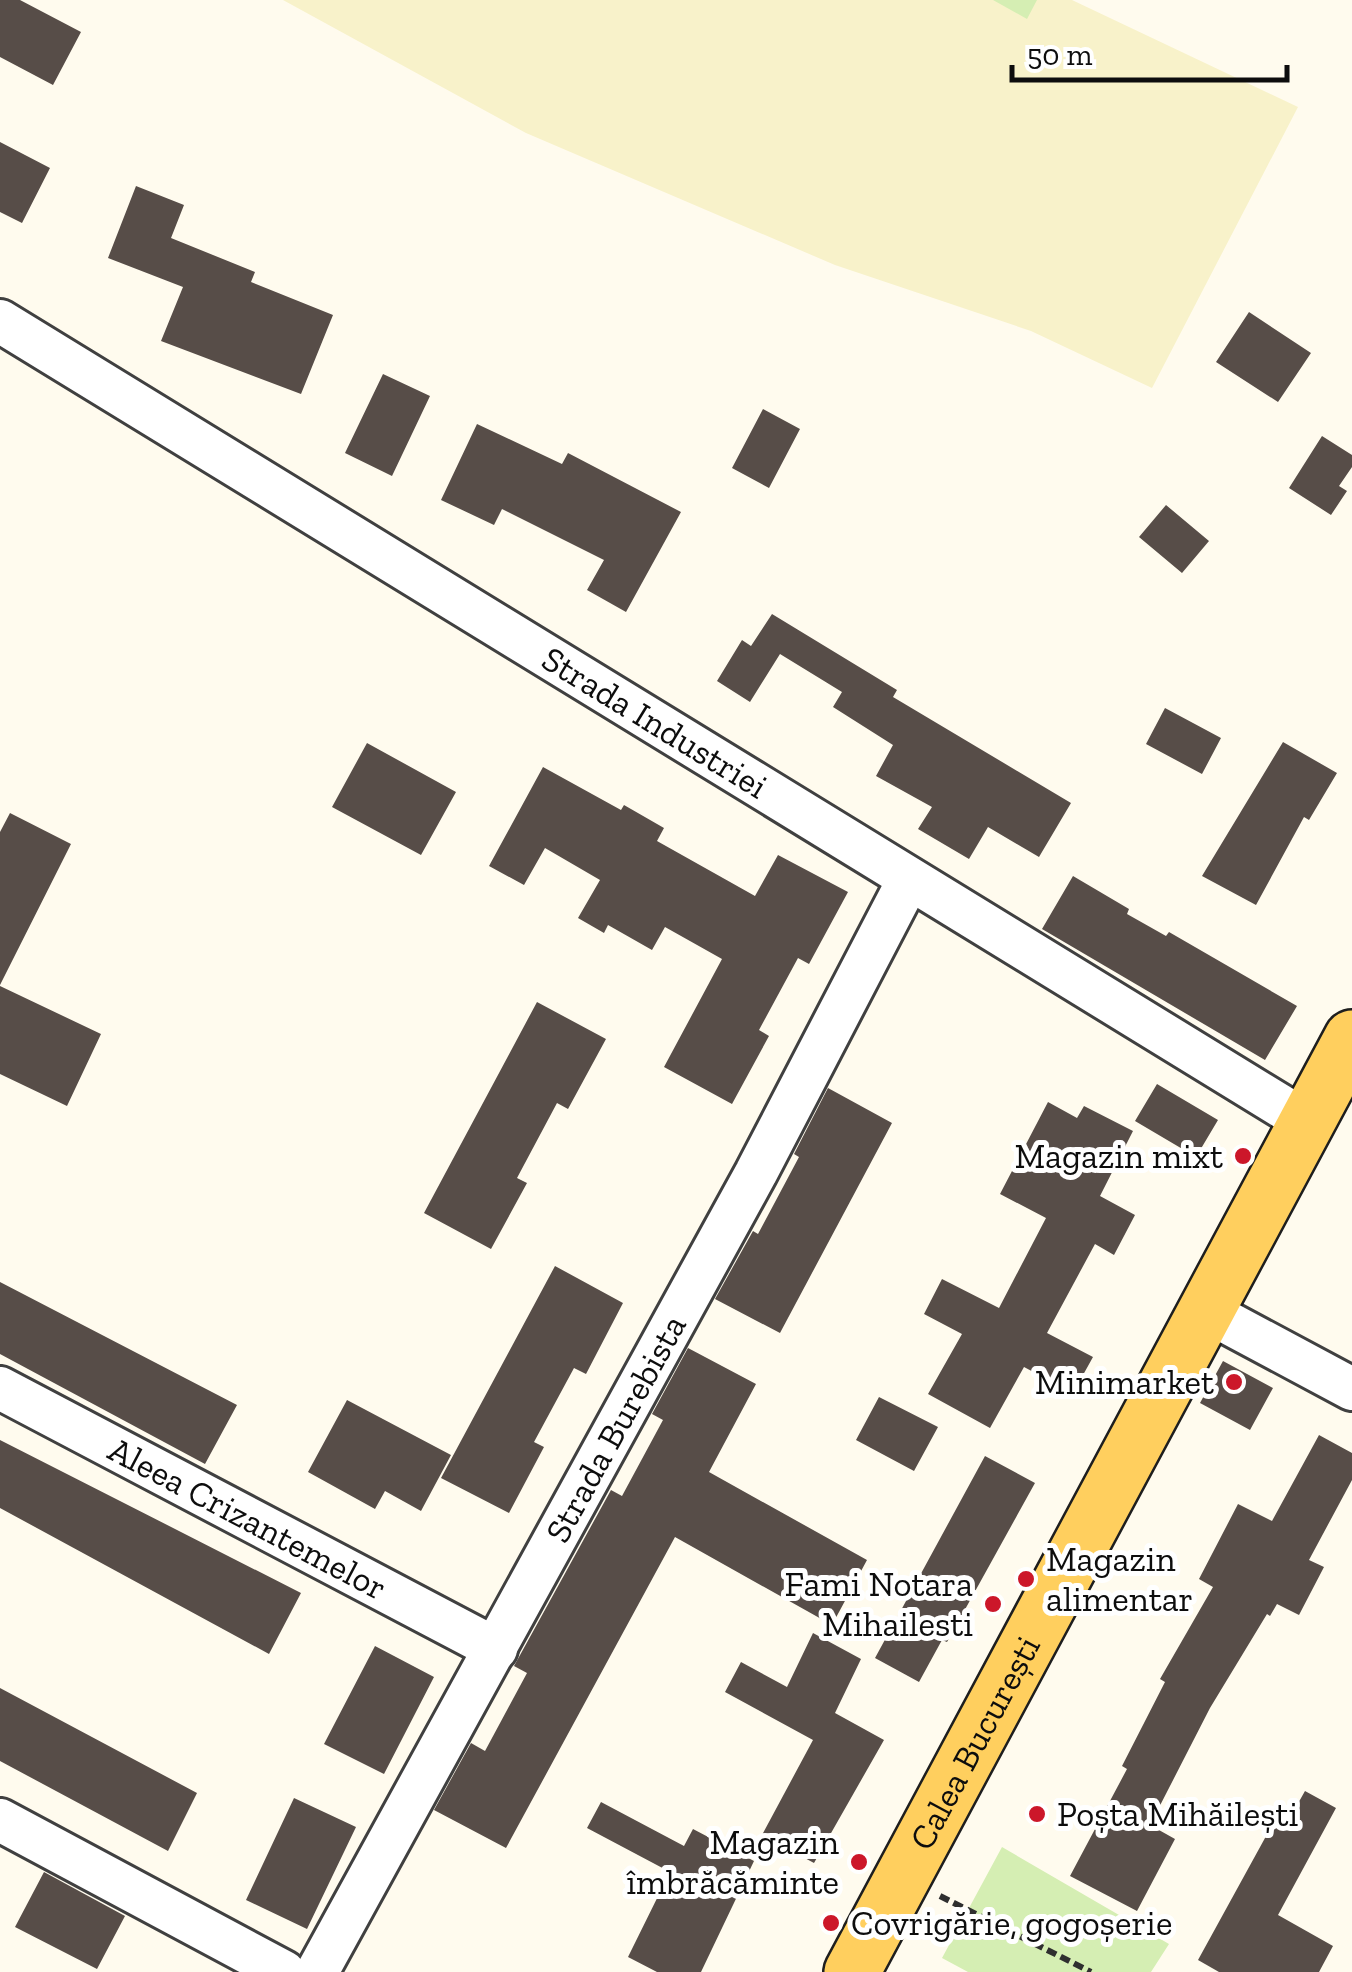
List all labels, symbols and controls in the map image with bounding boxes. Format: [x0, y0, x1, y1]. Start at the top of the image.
scale bar [1012, 20, 1287, 82]
text: 50 m [1027, 37, 1092, 73]
street label: Strada Industriei [534, 637, 775, 807]
place label: Magazin mixt [1014, 1135, 1223, 1177]
marker: Magazin mixt [1232, 1145, 1254, 1167]
street label: Strada Burebista [536, 1308, 695, 1550]
place label: Minimarket [1035, 1361, 1214, 1403]
marker: Minimarket [1223, 1371, 1245, 1393]
street label: Aleea Crizantemelor [102, 1428, 394, 1609]
place label: Magazin alimentar [1046, 1538, 1193, 1620]
place label: Fami Notara Mihailesti [785, 1563, 973, 1645]
marker: Magazin alimentar [1015, 1568, 1037, 1590]
marker: Fami Notara Mihailesti [982, 1593, 1004, 1615]
street label: Calea București [900, 1629, 1049, 1857]
place label: Poșta Mihăilești [1057, 1793, 1298, 1835]
marker: Poșta Mihăilești [1026, 1803, 1048, 1825]
place label: Magazin îmbrăcăminte [626, 1821, 839, 1903]
marker: Magazin îmbrăcăminte [848, 1851, 870, 1873]
place label: Covrigărie, gogoșerie [851, 1902, 1172, 1944]
marker: Covrigărie, gogoșerie [820, 1912, 842, 1934]

